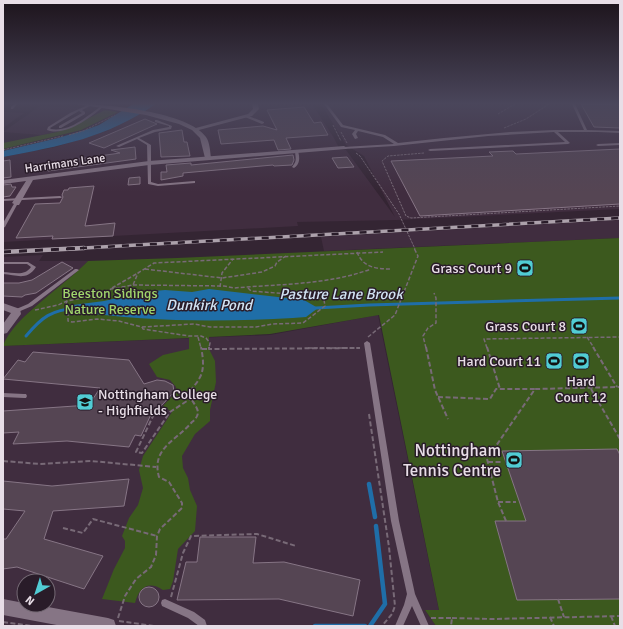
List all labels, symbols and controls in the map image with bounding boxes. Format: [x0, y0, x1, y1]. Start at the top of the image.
street label: Harrimans Lane [24, 150, 106, 177]
sports icon: Grass Court 9 [515, 258, 535, 278]
place label: Grass Court 9 [431, 260, 512, 277]
park label: Beeston Sidings Nature Reserve [62, 285, 158, 318]
water label: Pasture Lane Brook [279, 285, 404, 303]
water label: Dunkirk Pond [166, 296, 254, 314]
sports icon: Grass Court 8 [569, 316, 589, 336]
place label: Grass Court 8 [485, 318, 566, 335]
sports icon: Hard Court 11 [544, 351, 564, 371]
sports icon: Hard Court 12 [571, 351, 591, 371]
place label: Hard Court 11 [457, 353, 541, 370]
place label: Hard Court 12 [555, 373, 607, 406]
place label: Nottingham College - Highfields [98, 386, 217, 419]
school or university icon: Nottingham College - Highfields [75, 392, 95, 412]
place label: Nottingham Tennis Centre [403, 440, 501, 481]
sports icon: Nottingham Tennis Centre [504, 450, 524, 470]
north arrow [16, 573, 56, 613]
text: N [23, 593, 37, 608]

